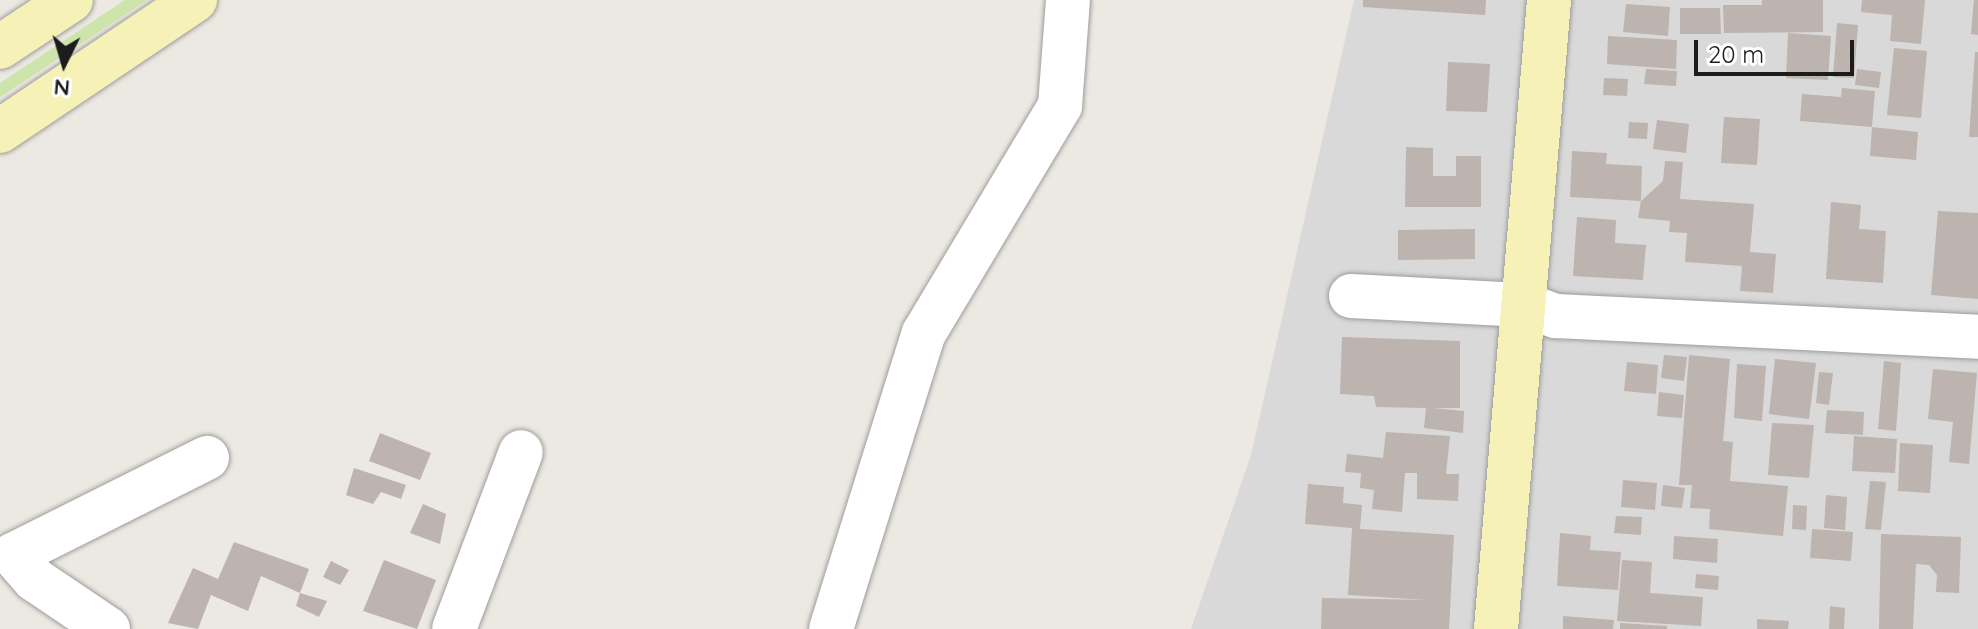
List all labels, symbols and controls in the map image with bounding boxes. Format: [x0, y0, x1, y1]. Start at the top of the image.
north arrow [24, 24, 104, 104]
scale bar [1698, 24, 1858, 74]
text: 20 m [1708, 39, 1764, 69]
text: N [53, 73, 71, 103]

